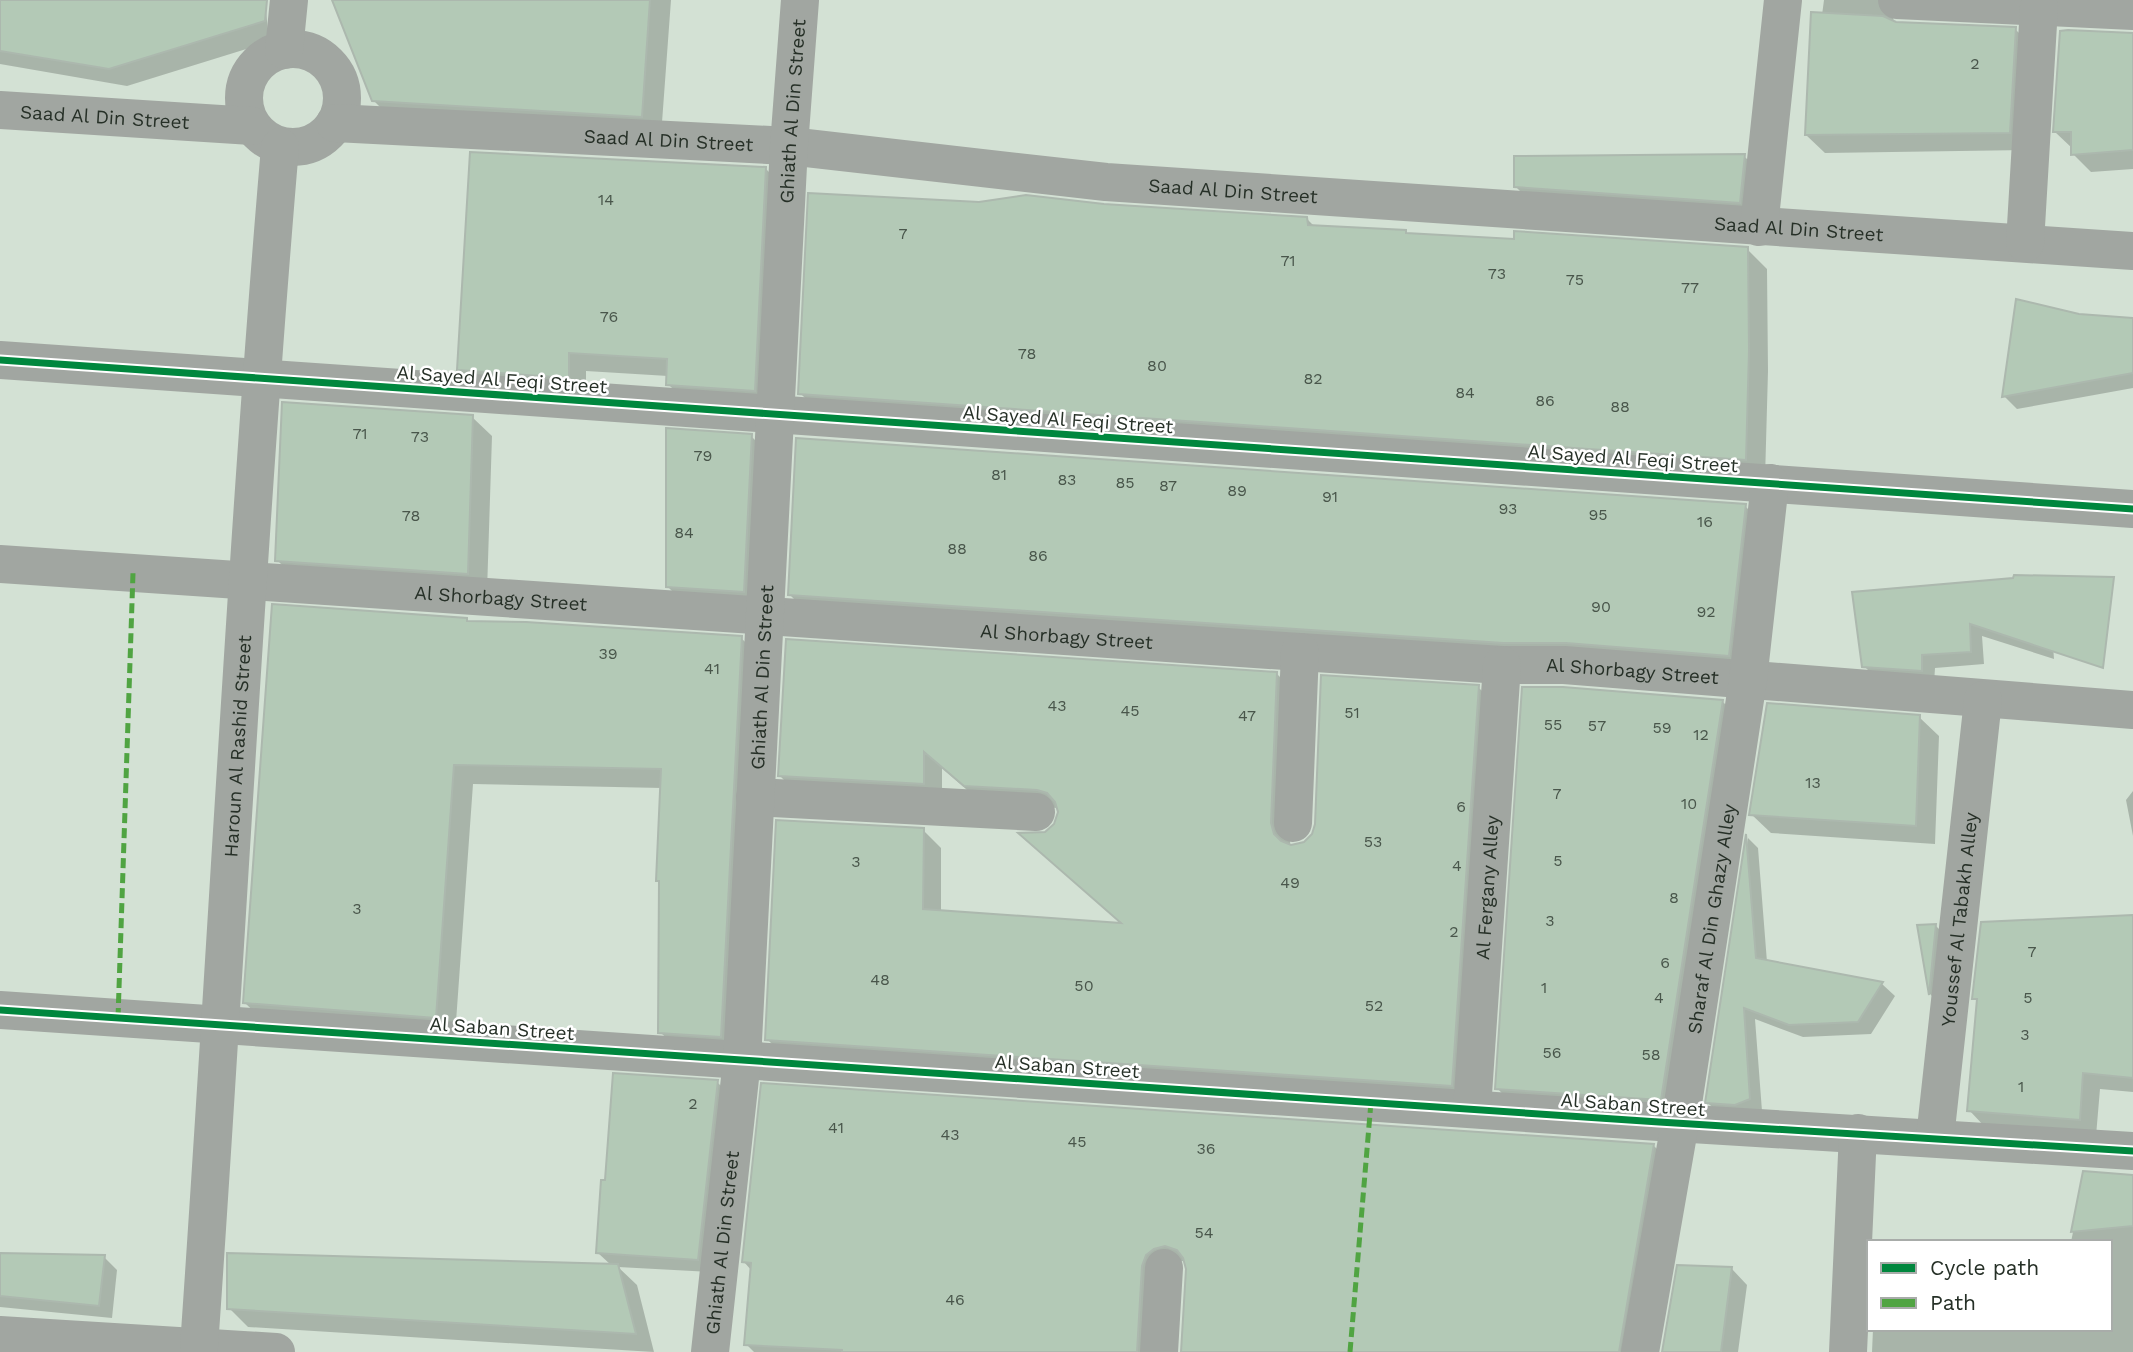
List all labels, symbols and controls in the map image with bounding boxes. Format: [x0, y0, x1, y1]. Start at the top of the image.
street label: Ghiath Al Din Street [775, 18, 811, 204]
house number: 2 [1970, 54, 1980, 73]
street label: Saad Al Din Street [19, 100, 190, 134]
street label: Saad Al Din Street [583, 125, 754, 156]
street label: Saad Al Din Street [1148, 174, 1318, 208]
house number: 14 [598, 190, 614, 209]
street label: Saad Al Din Street [1713, 212, 1884, 246]
house number: 7 [899, 224, 908, 243]
house number: 71 [1280, 251, 1296, 270]
house number: 73 [1488, 264, 1506, 283]
house number: 75 [1566, 270, 1584, 289]
house number: 77 [1681, 278, 1699, 297]
house number: 76 [600, 307, 618, 326]
house number: 78 [1018, 344, 1036, 363]
house number: 80 [1147, 356, 1167, 375]
street label: Al Sayed Al Feqi Street [396, 361, 608, 398]
house number: 82 [1303, 369, 1323, 388]
house number: 84 [1455, 383, 1475, 402]
house number: 86 [1535, 391, 1555, 410]
house number: 88 [1610, 397, 1630, 416]
street label: Al Sayed Al Feqi Street [962, 401, 1174, 438]
house number: 71 [352, 424, 368, 443]
house number: 73 [411, 427, 429, 446]
street label: Al Sayed Al Feqi Street [1527, 440, 1739, 477]
house number: 79 [694, 446, 712, 465]
house number: 81 [991, 465, 1007, 484]
house number: 83 [1058, 470, 1076, 489]
house number: 85 [1115, 473, 1135, 492]
house number: 87 [1159, 476, 1177, 495]
house number: 89 [1227, 481, 1247, 500]
house number: 91 [1322, 487, 1338, 506]
house number: 93 [1499, 499, 1517, 518]
house number: 95 [1588, 505, 1608, 524]
house number: 78 [402, 506, 420, 525]
house number: 16 [1697, 512, 1713, 531]
house number: 84 [674, 523, 694, 542]
house number: 88 [947, 539, 967, 558]
house number: 86 [1028, 546, 1048, 565]
street label: Al Shorbagy Street [414, 581, 588, 616]
street label: Ghiath Al Din Street [746, 584, 778, 770]
house number: 90 [1591, 597, 1611, 616]
house number: 92 [1696, 602, 1716, 621]
street label: Al Shorbagy Street [979, 619, 1154, 654]
street label: Haroun Al Rashid Street [219, 634, 256, 858]
house number: 39 [598, 644, 618, 663]
street label: Al Shorbagy Street [1546, 654, 1720, 689]
house number: 41 [704, 659, 720, 678]
house number: 43 [1047, 696, 1067, 715]
house number: 45 [1120, 701, 1140, 720]
house number: 51 [1344, 703, 1360, 722]
house number: 47 [1238, 706, 1256, 725]
house number: 55 [1544, 715, 1562, 734]
house number: 57 [1588, 716, 1606, 735]
house number: 59 [1652, 718, 1672, 737]
house number: 12 [1693, 725, 1709, 744]
house number: 13 [1805, 773, 1821, 792]
house number: 7 [1553, 784, 1562, 803]
house number: 10 [1681, 794, 1697, 813]
house number: 6 [1456, 797, 1466, 816]
street label: Sharaf Al Din Ghazy Alley [1683, 802, 1741, 1036]
street label: Youssef Al Tabakh Alley [1936, 811, 1983, 1028]
street label: Al Fergany Alley [1471, 814, 1504, 961]
house number: 53 [1364, 832, 1382, 851]
house number: 5 [1553, 851, 1563, 870]
house number: 3 [851, 852, 861, 871]
house number: 4 [1452, 856, 1462, 875]
house number: 49 [1280, 873, 1300, 892]
house number: 8 [1669, 888, 1679, 907]
house number: 3 [352, 899, 362, 918]
house number: 3 [1545, 911, 1555, 930]
house number: 2 [1449, 922, 1459, 941]
house number: 7 [2028, 942, 2037, 961]
house number: 6 [1660, 953, 1670, 972]
house number: 48 [870, 970, 890, 989]
house number: 50 [1074, 976, 1094, 995]
house number: 1 [1541, 978, 1547, 997]
house number: 4 [1654, 988, 1664, 1007]
house number: 5 [2023, 988, 2033, 1007]
house number: 52 [1365, 996, 1383, 1015]
street label: Al Saban Street [429, 1012, 575, 1045]
house number: 3 [2020, 1025, 2030, 1044]
house number: 56 [1542, 1043, 1562, 1062]
house number: 58 [1641, 1045, 1661, 1064]
street label: Al Saban Street [994, 1050, 1140, 1083]
house number: 1 [2018, 1077, 2024, 1096]
street label: Al Saban Street [1560, 1088, 1706, 1121]
house number: 2 [688, 1094, 698, 1113]
house number: 41 [828, 1118, 844, 1137]
house number: 43 [940, 1125, 960, 1144]
house number: 45 [1067, 1132, 1087, 1151]
house number: 36 [1196, 1139, 1216, 1158]
street label: Ghiath Al Din Street [701, 1150, 744, 1336]
house number: 54 [1194, 1223, 1214, 1242]
legend [1867, 1240, 2112, 1331]
text: Cycle path [1930, 1255, 2039, 1280]
house number: 46 [945, 1290, 965, 1309]
text: Path [1930, 1290, 1976, 1315]

